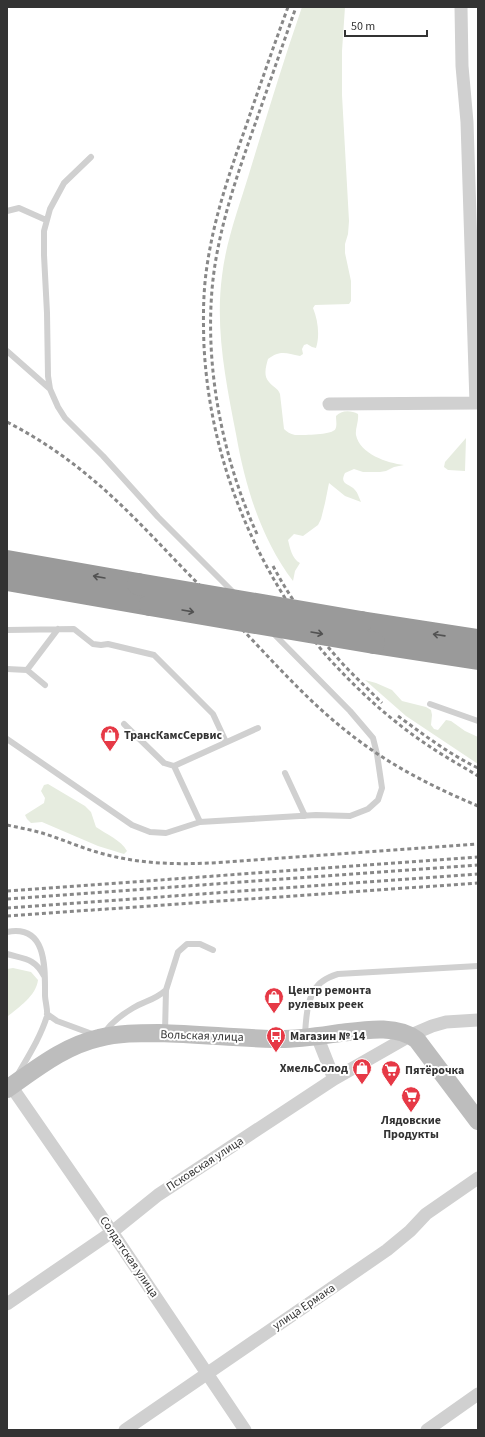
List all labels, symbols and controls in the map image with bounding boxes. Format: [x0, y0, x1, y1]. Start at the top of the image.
scale bar [345, 12, 427, 38]
text: 50 m [351, 18, 375, 35]
one-way arrow [93, 573, 106, 581]
one-way arrow [182, 607, 195, 615]
one-way arrow [310, 630, 323, 638]
one-way arrow [433, 631, 446, 639]
shop icon: ТрансКамсСервис [99, 724, 121, 752]
place label: ТрансКамсСервис [124, 727, 222, 744]
place label: Центр ремонта рулевых реек [288, 982, 371, 1013]
shop icon: Центр ремонта рулевых реек [263, 986, 285, 1014]
bus stop icon: Магазин № 14 [265, 1025, 287, 1053]
street label: Вольская улица [160, 1026, 244, 1046]
place label: Магазин № 14 [290, 1028, 366, 1045]
shop icon: ХмельСолод [351, 1057, 373, 1085]
supermarket icon: Пятёрочка [380, 1059, 402, 1087]
place label: ХмельСолод [280, 1060, 348, 1077]
place label: Пятёрочка [405, 1062, 464, 1079]
supermarket icon: Лядовские Продукты [400, 1085, 422, 1113]
place label: Лядовские Продукты [380, 1112, 441, 1143]
street label: Псковская улица [163, 1133, 247, 1195]
street label: Солдатская улица [95, 1213, 163, 1301]
street label: улица Ермака [269, 1280, 339, 1334]

